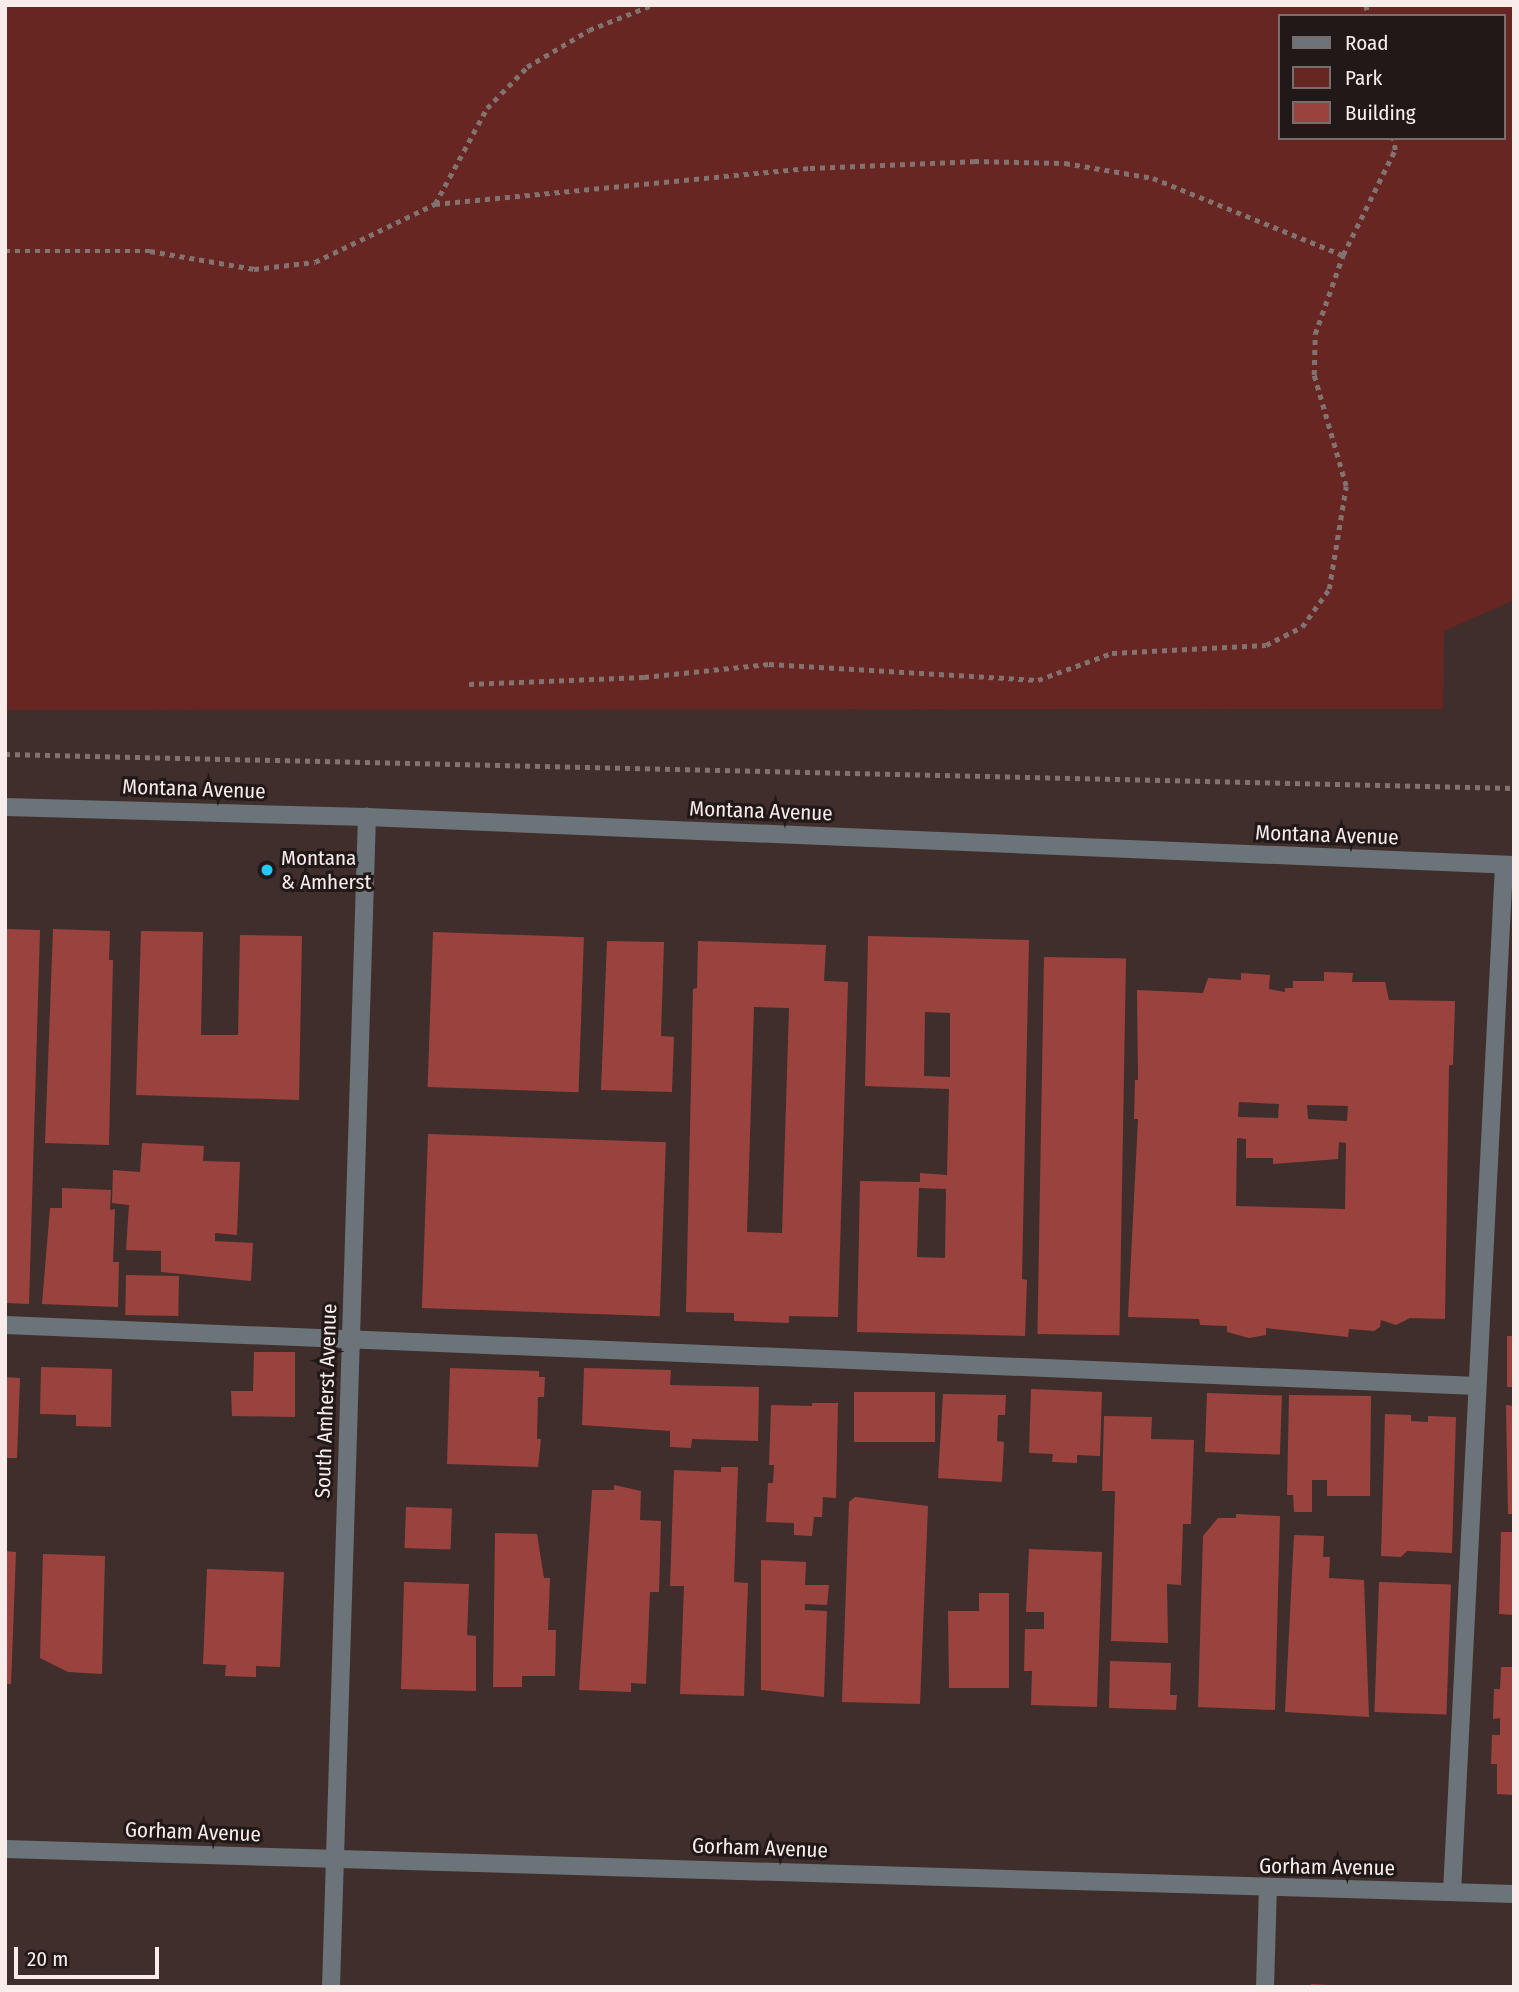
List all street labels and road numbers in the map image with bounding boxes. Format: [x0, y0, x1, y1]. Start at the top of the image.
street label: Montana Avenue [122, 774, 266, 804]
street label: Montana Avenue [689, 796, 833, 826]
street label: Montana Avenue [1255, 820, 1399, 850]
street label: South Amherst Avenue [310, 1303, 342, 1499]
street label: Gorham Avenue [125, 1817, 261, 1847]
street label: Gorham Avenue [692, 1833, 828, 1863]
street label: Gorham Avenue [1259, 1853, 1395, 1881]

